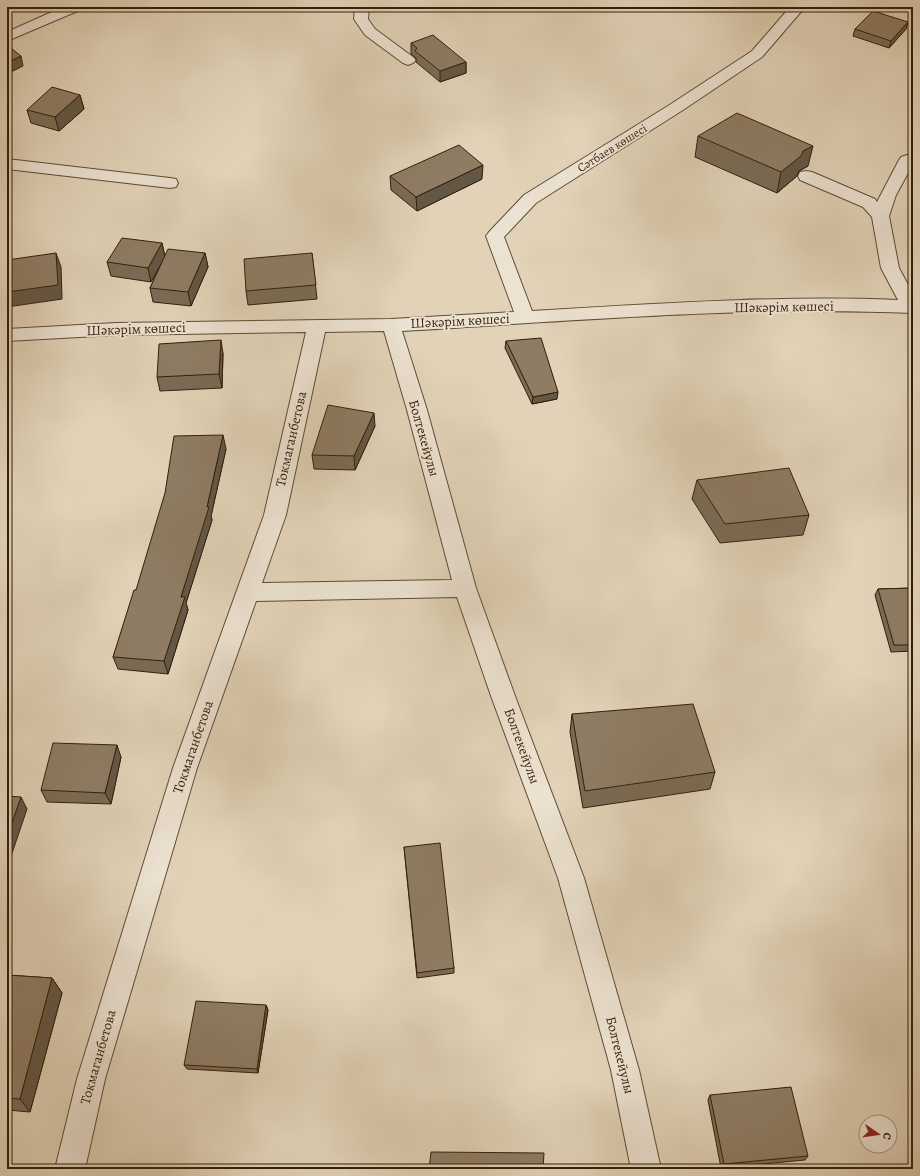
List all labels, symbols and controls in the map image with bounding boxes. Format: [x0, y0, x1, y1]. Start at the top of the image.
street label: Сәтбаев көшесі [574, 120, 650, 176]
street label: Шәкәрім көшесі [734, 297, 834, 317]
street label: Шәкәрім көшесі [410, 309, 510, 333]
street label: Шәкәрім көшесі [86, 318, 186, 340]
street label: Токмаганбетова [271, 389, 311, 489]
street label: Болтекейулы [404, 397, 444, 479]
street label: Токмаганбетова [168, 697, 218, 796]
street label: Болтекейулы [500, 706, 544, 786]
street label: Токмаганбетова [75, 1007, 121, 1107]
street label: Болтекейулы [601, 1014, 639, 1096]
north arrow [858, 1114, 898, 1154]
text: С [879, 1131, 895, 1141]

